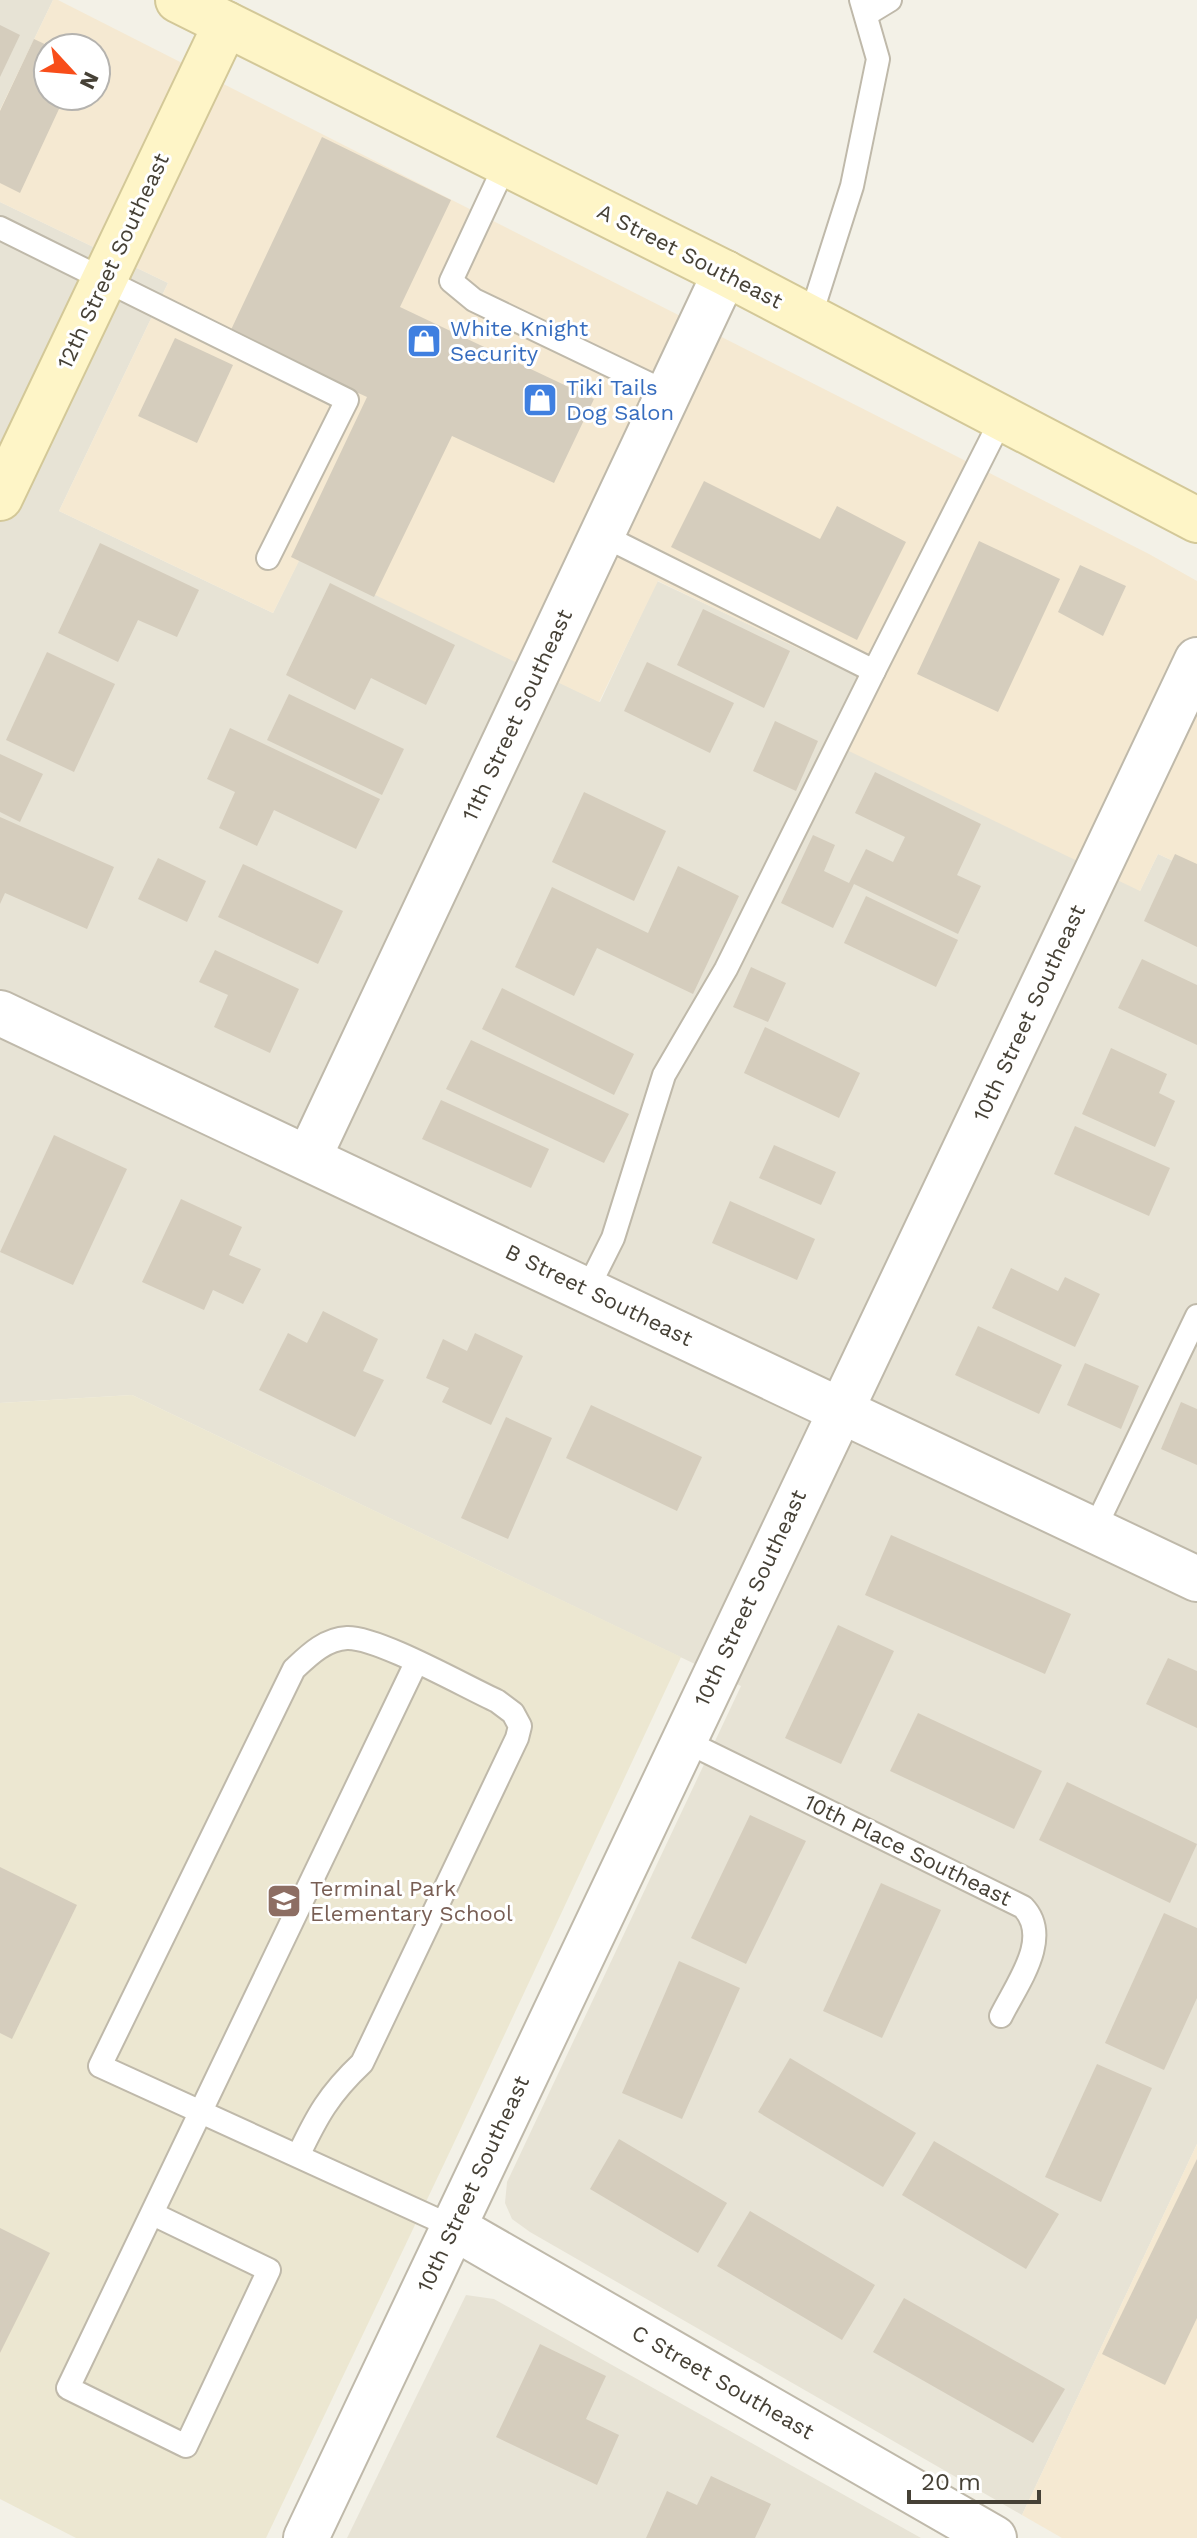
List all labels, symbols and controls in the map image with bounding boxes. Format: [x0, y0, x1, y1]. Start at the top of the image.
north arrow [32, 32, 112, 112]
text: N [75, 68, 104, 93]
street label: 12th Street Southeast [52, 149, 174, 373]
street label: A Street Southeast [593, 198, 787, 314]
place label: White Knight Security [450, 316, 588, 366]
shop icon: White Knight Security [405, 322, 443, 360]
place label: Tiki Tails Dog Salon [566, 375, 674, 425]
shop icon: Tiki Tails Dog Salon [521, 381, 559, 419]
street label: 11th Street Southeast [457, 605, 577, 825]
street label: 10th Street Southeast [968, 901, 1090, 1125]
street label: B Street Southeast [501, 1239, 697, 1351]
street label: 10th Street Southeast [689, 1486, 811, 1710]
street label: 10th Place Southeast [800, 1789, 1016, 1911]
place label: Terminal Park Elementary School [310, 1876, 513, 1926]
school or university icon: Terminal Park Elementary School [265, 1882, 303, 1920]
street label: 10th Street Southeast [412, 2072, 534, 2296]
street label: C Street Southeast [628, 2320, 818, 2444]
scale bar [909, 2454, 1039, 2504]
text: 20 m [921, 2468, 981, 2496]

